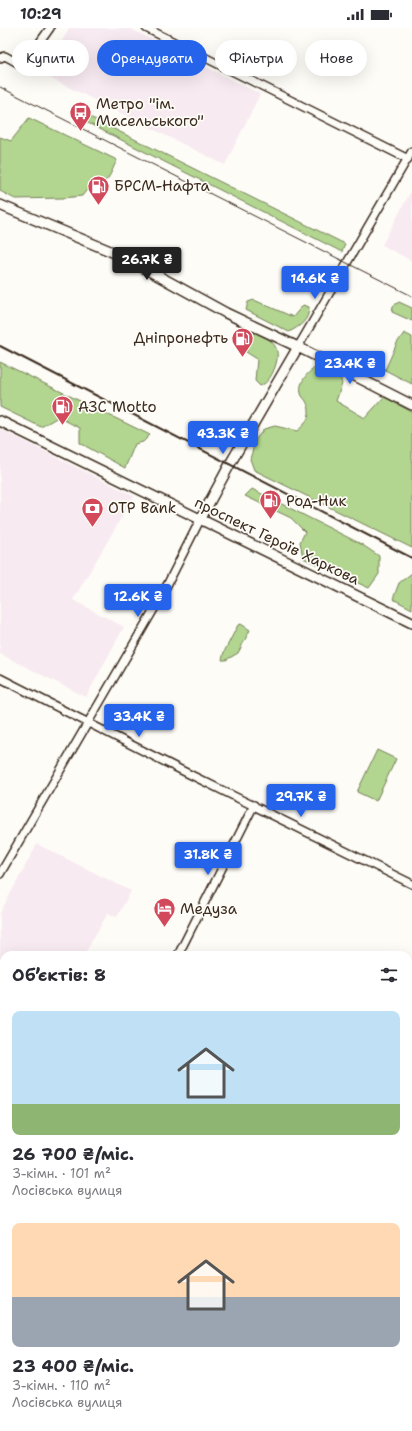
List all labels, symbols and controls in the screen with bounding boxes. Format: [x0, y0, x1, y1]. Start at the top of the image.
text: 10:29 [20, 4, 61, 24]
chip: Купити [12, 40, 89, 76]
chip: Орендувати [97, 40, 207, 76]
chip: Фільтри [215, 40, 297, 76]
chip: Нове [305, 40, 367, 76]
place label: Метро "ім. Масельського" [96, 94, 204, 131]
bus stop icon: Метро "ім. Масельського" [68, 100, 94, 133]
fuel station icon: БРСМ-Нафта [86, 173, 112, 206]
place label: БРСМ-Нафта [114, 176, 210, 196]
pin: 26.7K ₴ [110, 247, 184, 281]
text: 26.7K ₴ [121, 251, 173, 268]
pin: 14.6K ₴ [278, 266, 352, 300]
text: 14.6K ₴ [291, 270, 339, 287]
fuel station icon: Дніпронефть [230, 325, 256, 358]
place label: Дніпронефть [134, 328, 228, 348]
pin: 23.4K ₴ [313, 351, 387, 385]
text: 23.4K ₴ [324, 355, 376, 372]
fuel station icon: АЗС Motto [50, 394, 76, 427]
place label: АЗС Motto [78, 397, 157, 417]
pin: 43.3K ₴ [186, 421, 260, 455]
text: 43.3K ₴ [197, 425, 249, 442]
fuel station icon: Род-Ник [258, 488, 284, 521]
place label: Род-Ник [286, 491, 346, 511]
street label: проспект Героїв Харкова [191, 492, 363, 590]
bank icon: OTP Bank [79, 495, 105, 528]
place label: OTP Bank [108, 498, 176, 518]
pin: 12.6K ₴ [101, 584, 175, 618]
text: 12.6K ₴ [113, 588, 163, 605]
pin: 33.4K ₴ [102, 704, 176, 738]
text: 33.4K ₴ [113, 708, 165, 725]
pin: 29.7K ₴ [264, 784, 338, 818]
text: 29.7K ₴ [275, 788, 327, 805]
pin: 31.8K ₴ [171, 842, 245, 876]
text: 31.8K ₴ [184, 846, 232, 863]
hotel icon: Медуза [152, 896, 178, 929]
place label: Медуза [180, 899, 238, 919]
text: Об’єктів: 8 [12, 964, 106, 986]
icon: filters [378, 964, 400, 986]
icon: home [170, 1037, 242, 1109]
text: 26 700 ₴/міс. [12, 1143, 134, 1165]
text: 3-кімн. · 101 m² [12, 1165, 111, 1182]
text: Лосівська вулиця [12, 1182, 122, 1199]
icon: home [170, 1249, 242, 1321]
text: 23 400 ₴/міс. [12, 1355, 134, 1377]
text: 3-кімн. · 110 m² [12, 1377, 111, 1394]
text: Лосівська вулиця [12, 1394, 122, 1411]

